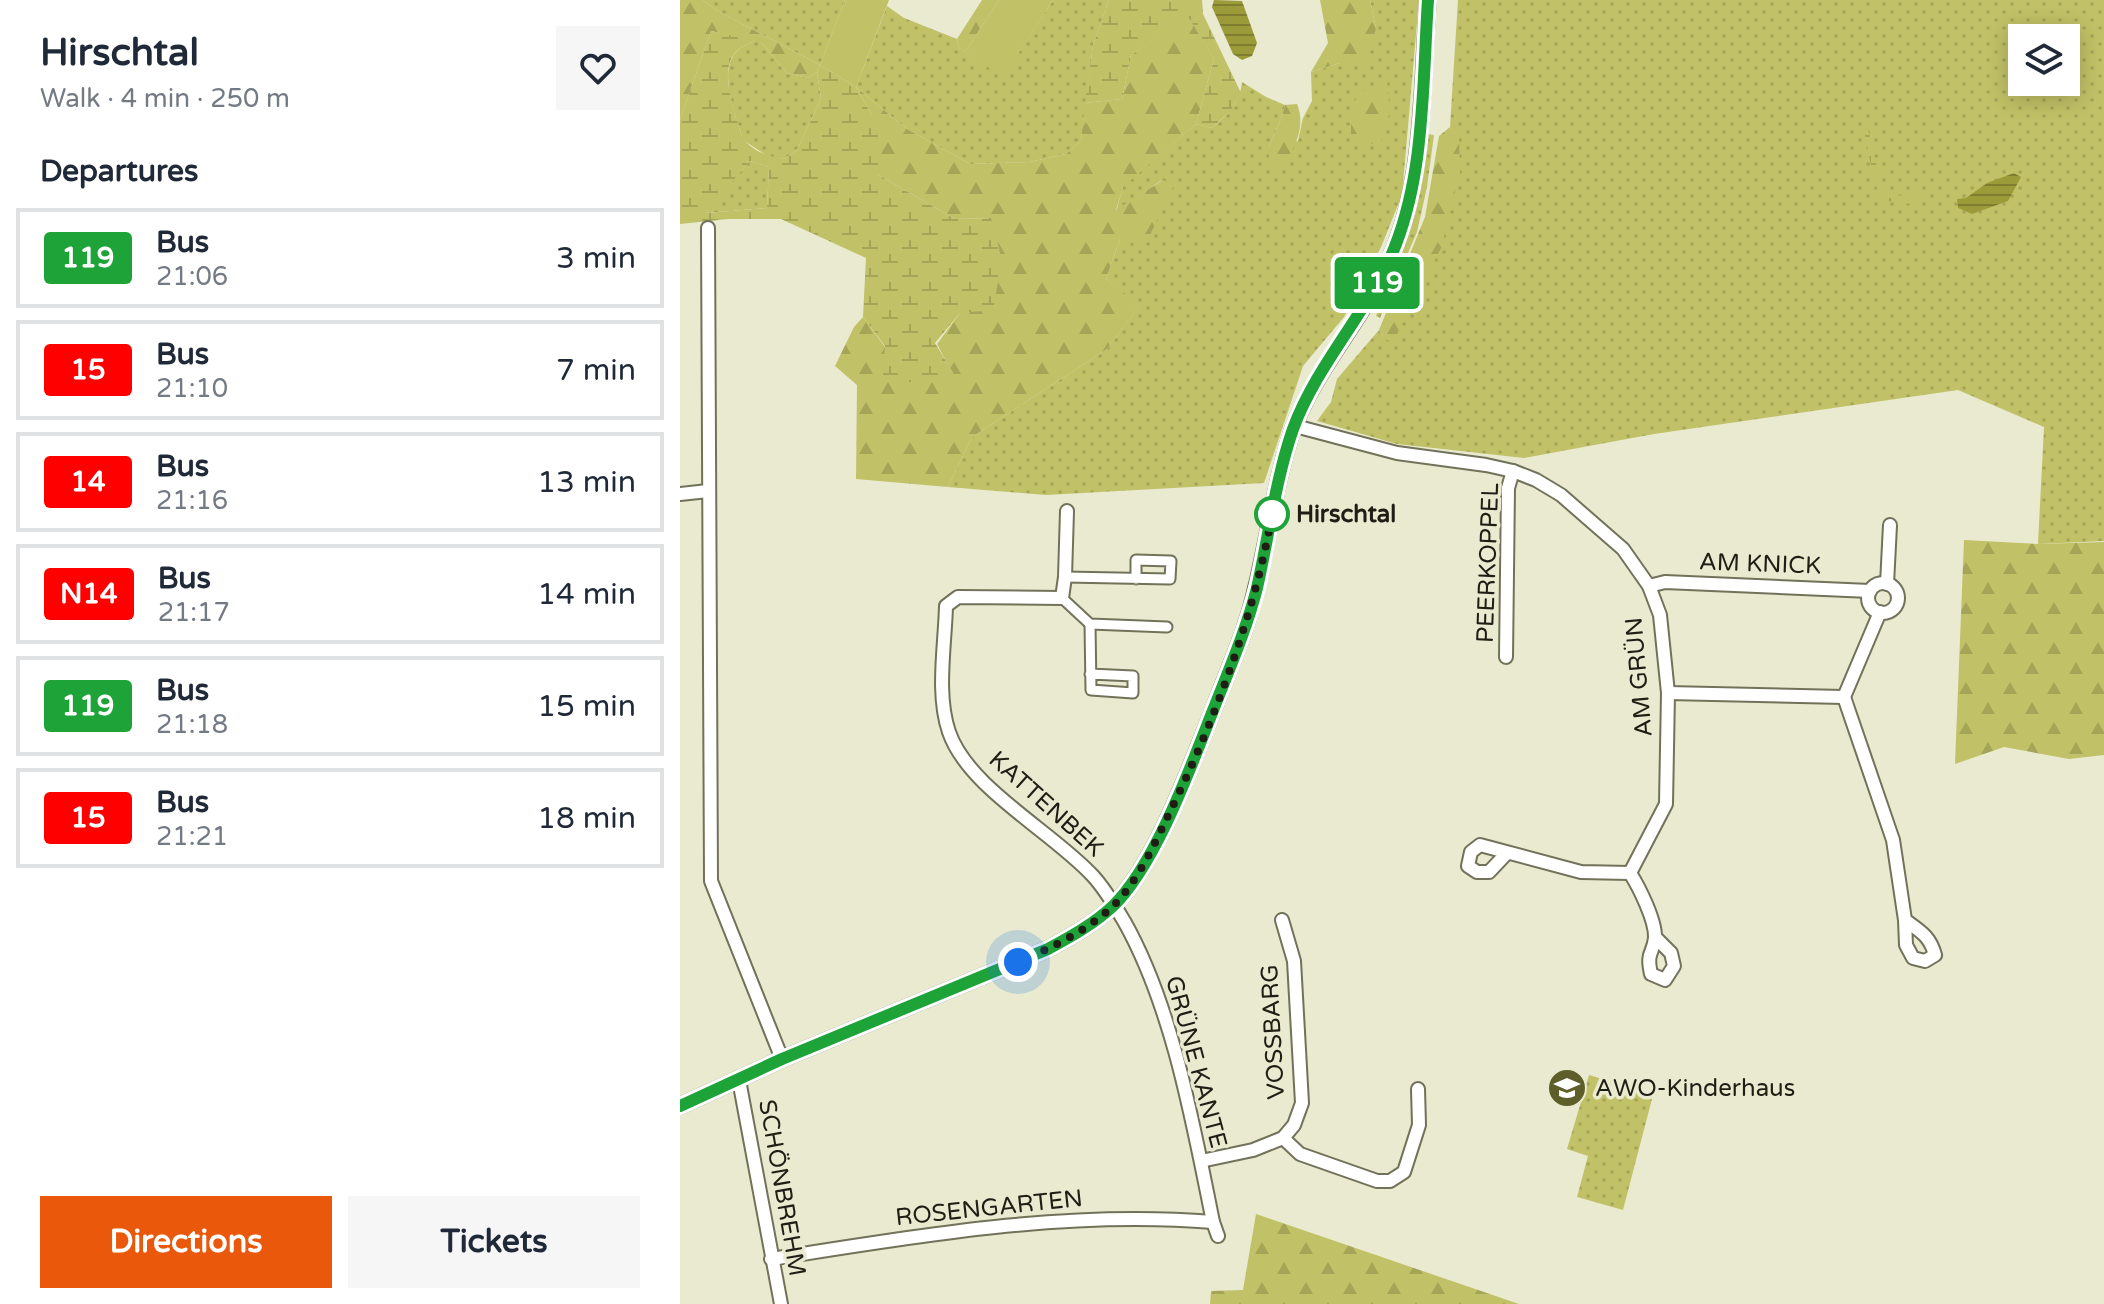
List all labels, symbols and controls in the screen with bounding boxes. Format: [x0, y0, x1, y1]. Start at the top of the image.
map controls [2008, 24, 2080, 96]
button: layers [2008, 24, 2080, 96]
button: heart [556, 26, 640, 110]
text: Hirschtal [40, 30, 199, 76]
text: Walk · 4 min · 250 m [40, 83, 290, 114]
text: Departures [40, 153, 198, 190]
text: Bus [156, 224, 209, 261]
text: 3 min [556, 240, 636, 277]
text: 119 [62, 241, 114, 275]
line badge: 119 [1331, 257, 1423, 309]
text: 21:06 [156, 261, 228, 292]
text: 119 [1351, 266, 1403, 300]
text: Bus [156, 336, 209, 373]
text: 7 min [556, 352, 636, 389]
text: 15 [70, 353, 106, 387]
text: 21:10 [156, 373, 228, 404]
text: Bus [156, 448, 209, 485]
text: 13 min [537, 464, 636, 501]
text: 14 [70, 465, 106, 499]
street label: PEERKOPPEL [1471, 482, 1505, 644]
text: 21:16 [156, 485, 228, 516]
marker: Hirschtal [1255, 497, 1289, 531]
place label: Hirschtal [1296, 500, 1396, 529]
street label: AM KNICK [1698, 547, 1822, 581]
text: Bus [158, 560, 211, 597]
text: 14 min [537, 576, 636, 613]
text: N14 [60, 577, 118, 611]
text: 21:17 [158, 597, 230, 628]
street label: AM GRÜN [1619, 616, 1659, 738]
text: Bus [156, 672, 209, 709]
text: 15 min [537, 688, 636, 725]
text: 119 [62, 689, 114, 723]
text: 21:18 [156, 709, 228, 740]
street label: KATTENBEK [983, 745, 1109, 863]
text: Bus [156, 784, 209, 821]
text: 18 min [537, 800, 636, 837]
text: 15 [70, 801, 106, 835]
text: 21:21 [156, 821, 228, 852]
your location [998, 942, 1038, 982]
street label: VOSSBARG [1255, 964, 1291, 1100]
street label: GRÜNE KANTE [1159, 973, 1233, 1151]
school or university icon: AWO-Kinderhaus [1546, 1067, 1588, 1109]
place label: AWO-Kinderhaus [1595, 1074, 1795, 1103]
street label: SCHÖNBREHM [752, 1097, 812, 1279]
street label: ROSENGARTEN [894, 1184, 1084, 1232]
button: Directions [40, 1196, 332, 1288]
button: Tickets [348, 1196, 640, 1288]

